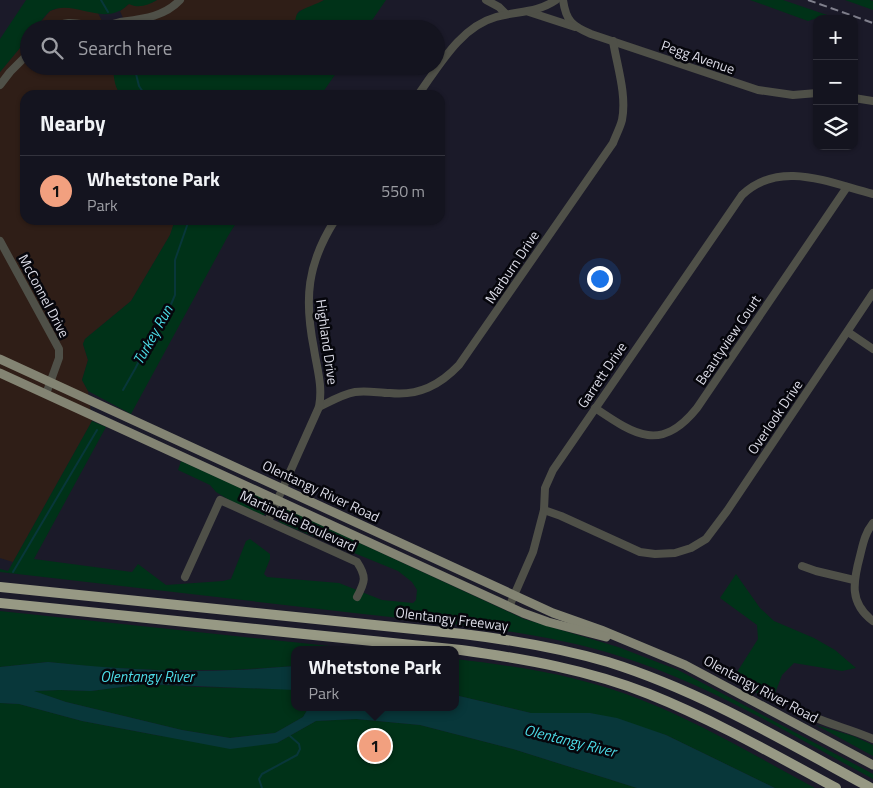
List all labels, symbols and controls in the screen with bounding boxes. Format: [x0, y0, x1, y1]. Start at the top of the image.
map controls [813, 15, 858, 150]
button: + [813, 15, 858, 60]
search box [20, 20, 445, 75]
text: Search here [78, 33, 172, 62]
icon: search [38, 34, 66, 62]
street label: Pegg Avenue [659, 34, 738, 79]
button: − [813, 60, 858, 105]
button: layers [813, 105, 858, 150]
text: Nearby [40, 107, 105, 139]
text: Whetstone Park [87, 164, 220, 193]
text: 1 [52, 179, 60, 203]
text: 550 m [381, 179, 425, 203]
text: Park [87, 193, 118, 217]
street label: Marburn Drive [479, 226, 544, 308]
street label: McConnel Drive [14, 250, 75, 341]
your location [587, 266, 613, 292]
street label: Beautyview Court [690, 290, 766, 389]
street label: Highland Drive [311, 298, 344, 386]
water label: Turkey Run [127, 300, 179, 369]
street label: Garrett Drive [572, 337, 631, 412]
street label: Overlook Drive [742, 375, 807, 458]
street label: Olentangy River Road [259, 454, 383, 527]
street label: Martindale Boulevard [237, 484, 360, 557]
street label: Olentangy Freeway [394, 601, 510, 636]
popup [291, 646, 459, 711]
street label: Olentangy River Road [700, 649, 822, 728]
text: Whetstone Park [309, 652, 441, 681]
water label: Olentangy River [100, 665, 196, 688]
text: Park [309, 681, 339, 705]
water label: Olentangy River [522, 718, 621, 764]
pin: 1 [359, 727, 391, 765]

